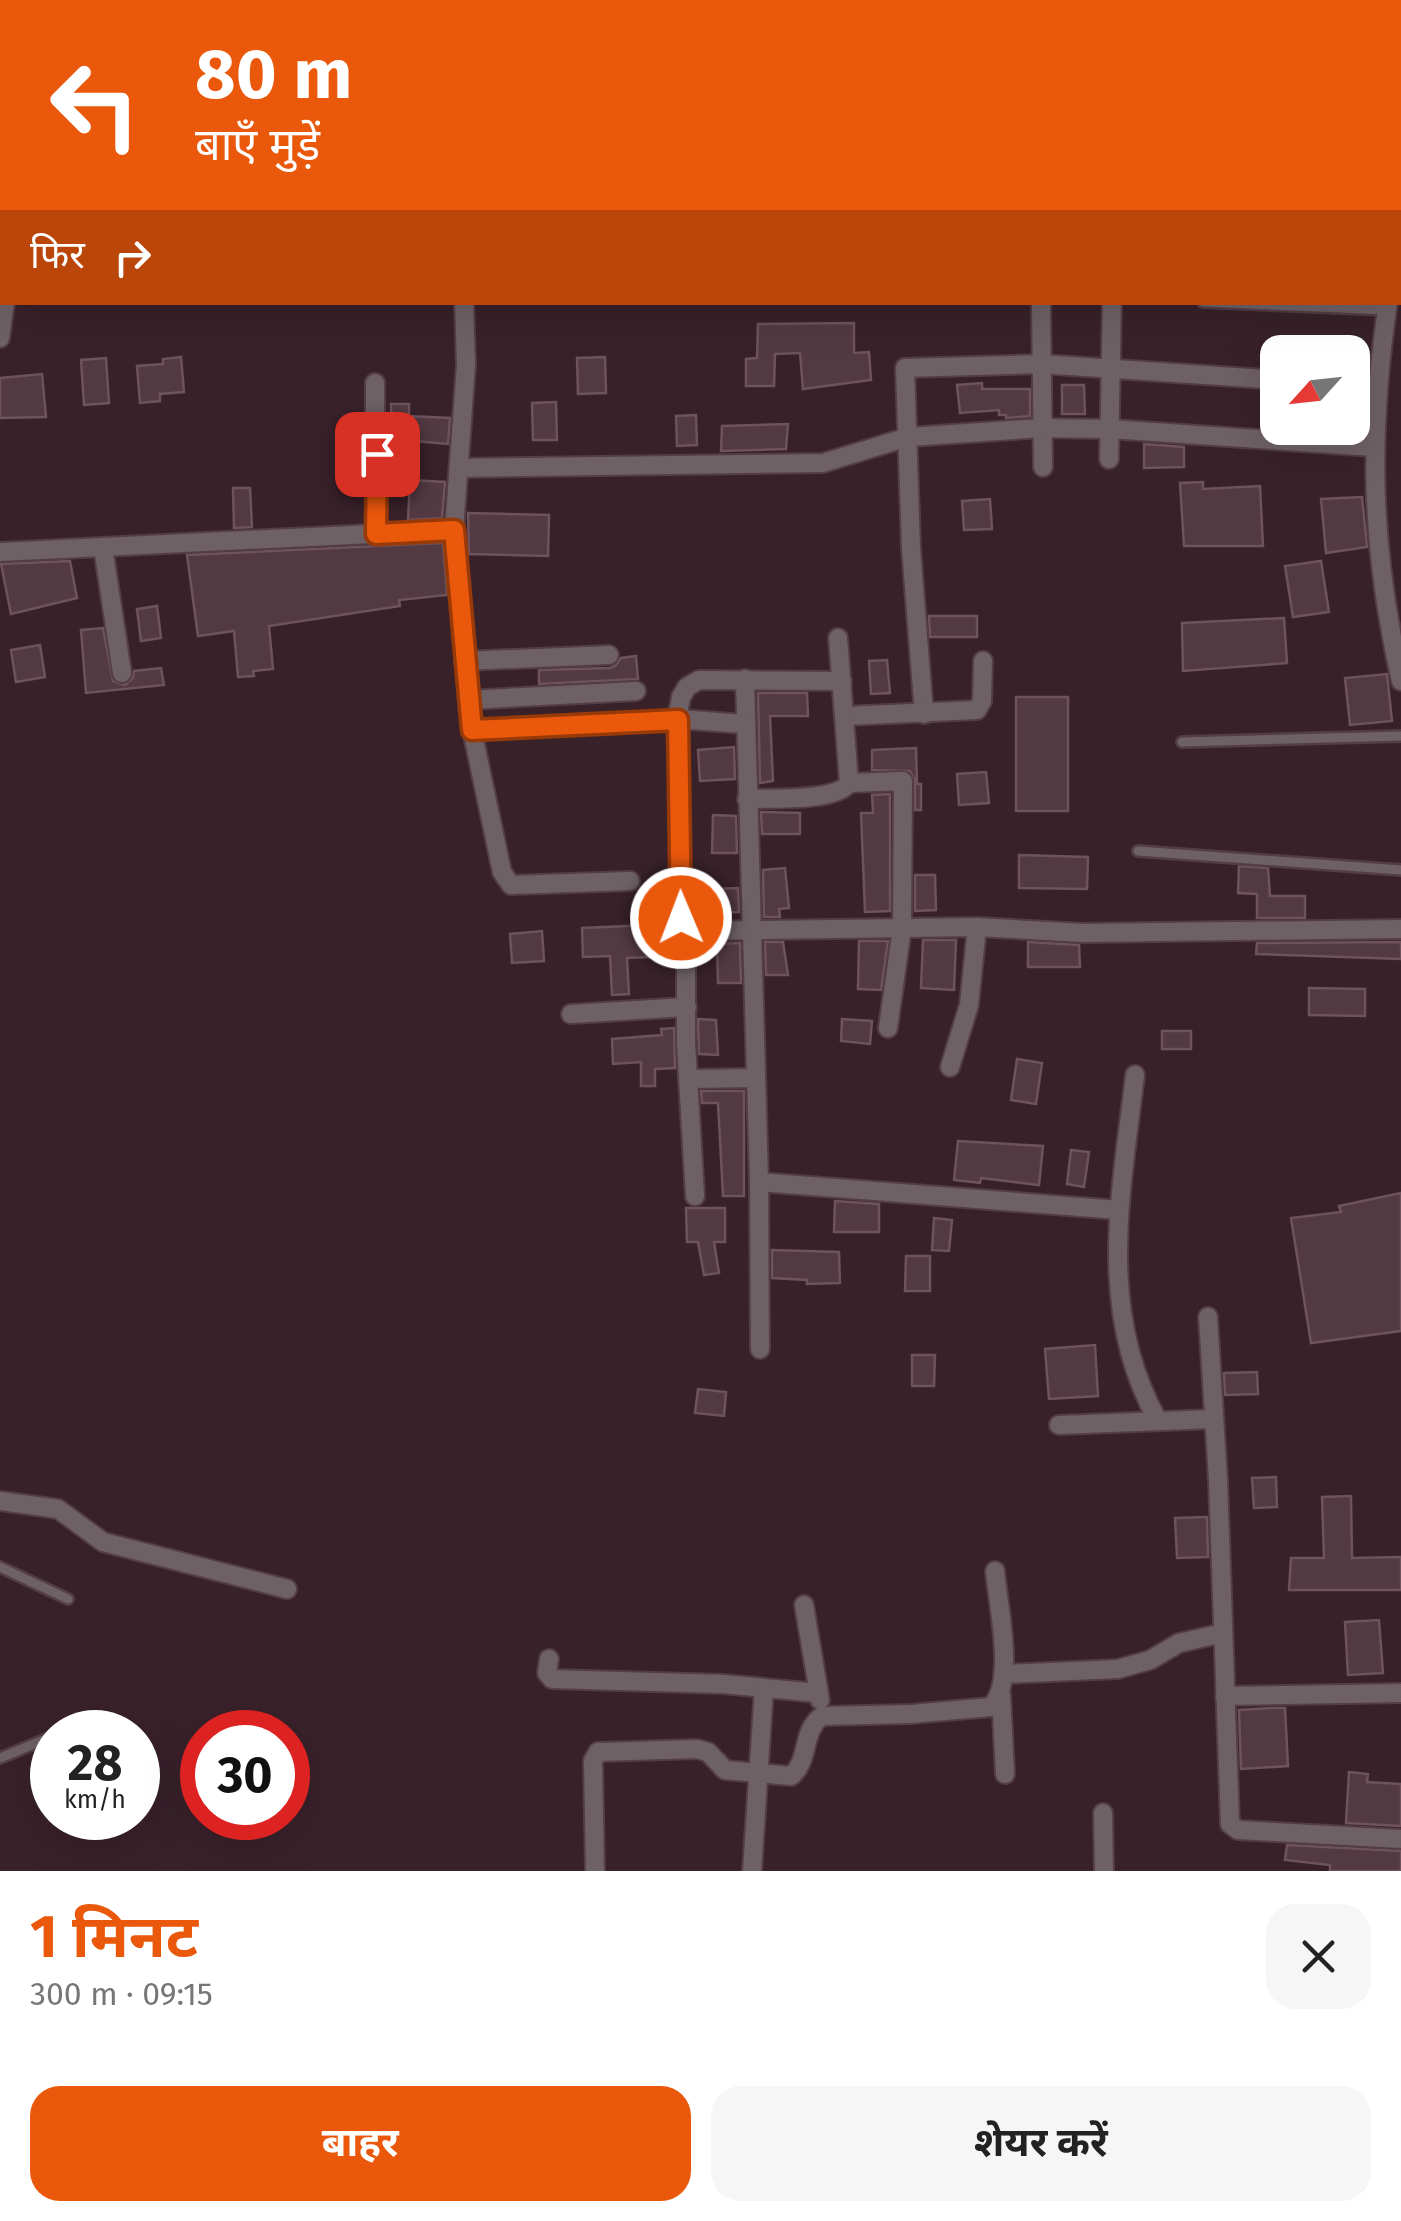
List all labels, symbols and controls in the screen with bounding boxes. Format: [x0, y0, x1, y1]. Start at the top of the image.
text: 80 m [195, 33, 352, 117]
icon: left [30, 40, 160, 170]
text: बाएँ मुड़ें [195, 118, 320, 172]
icon: right [105, 230, 160, 285]
text: फिर [30, 232, 85, 278]
north arrow [1260, 335, 1370, 445]
map controls [1260, 335, 1370, 445]
pin [335, 412, 420, 497]
icon: arrive [350, 427, 405, 482]
position arrow [629, 866, 733, 970]
speed limit sign: 30 [180, 1710, 310, 1840]
text: 28 [68, 1733, 122, 1793]
text: km/h [64, 1785, 126, 1815]
text: 1 मिनट [30, 1901, 198, 1973]
button: close [1266, 1904, 1371, 2009]
text: 300 m · 09:15 [30, 1975, 213, 2013]
button: बाहर [30, 2086, 691, 2201]
button: शेयर करें [711, 2086, 1371, 2201]

